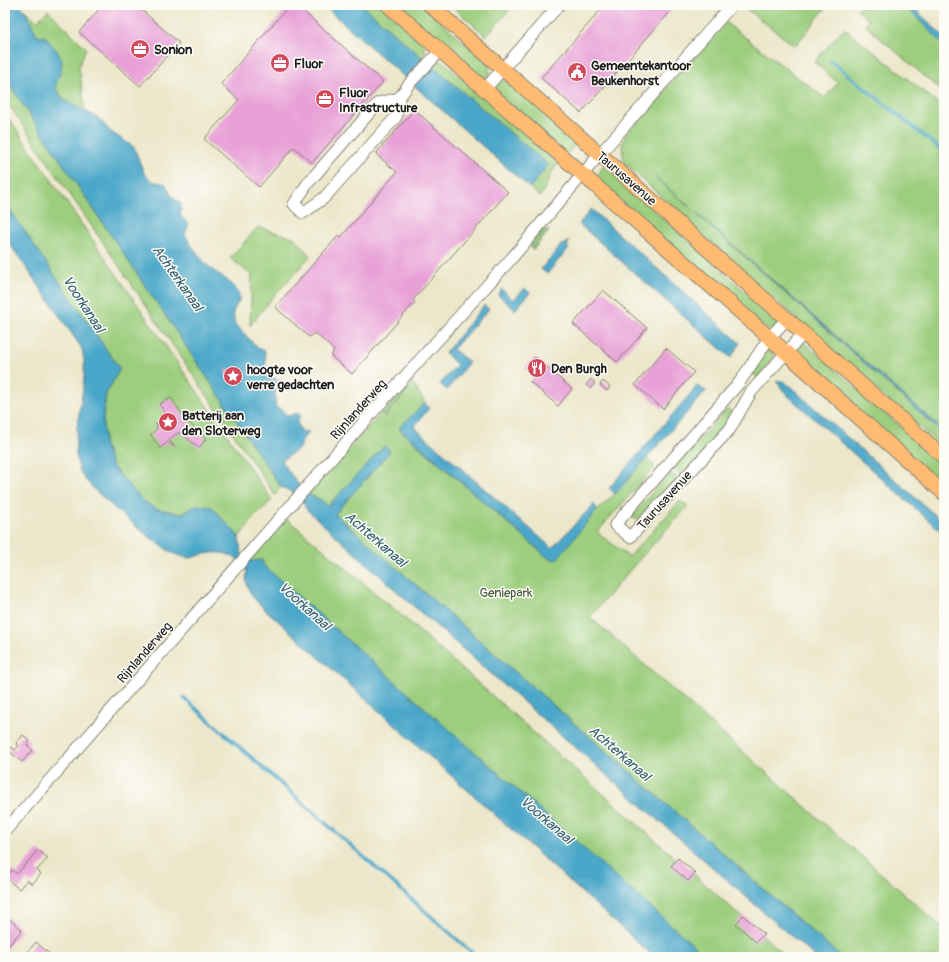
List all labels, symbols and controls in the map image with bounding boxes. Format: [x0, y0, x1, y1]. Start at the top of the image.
office icon: Sonion [129, 38, 151, 60]
place label: Sonion [154, 42, 193, 58]
office icon: Fluor [269, 52, 291, 74]
place label: Fluor [294, 56, 323, 72]
place label: Gemeentekantoor Beukenhorst [591, 58, 691, 89]
public building icon: Gemeentekantoor Beukenhorst [566, 61, 588, 83]
place label: Fluor Infrastructure [339, 85, 418, 116]
office icon: Fluor Infrastructure [314, 88, 336, 110]
street label: Taurusavenue [593, 148, 660, 209]
water label: Achterkanaal [149, 242, 207, 316]
water label: Voorkanaal [59, 273, 109, 337]
restaurant icon: Den Burgh [526, 357, 548, 379]
place label: Den Burgh [551, 361, 607, 377]
place label: hoogte voor verre gedachten [246, 362, 335, 393]
place icon: hoogte voor verre gedachten [222, 365, 244, 387]
street label: Rijnlanderweg [327, 376, 390, 443]
place label: Batterij aan den Sloterweg [182, 408, 261, 439]
place icon: Batterij aan den Sloterweg [157, 411, 179, 433]
street label: Taurusavenue [634, 467, 696, 534]
water label: Achterkanaal [341, 508, 411, 572]
water label: Voorkanaal [275, 578, 336, 635]
park label: Geniepark [479, 585, 533, 601]
street label: Rijnlanderweg [114, 618, 176, 687]
water label: Achterkanaal [585, 722, 655, 786]
water label: Voorkanaal [517, 793, 578, 849]

